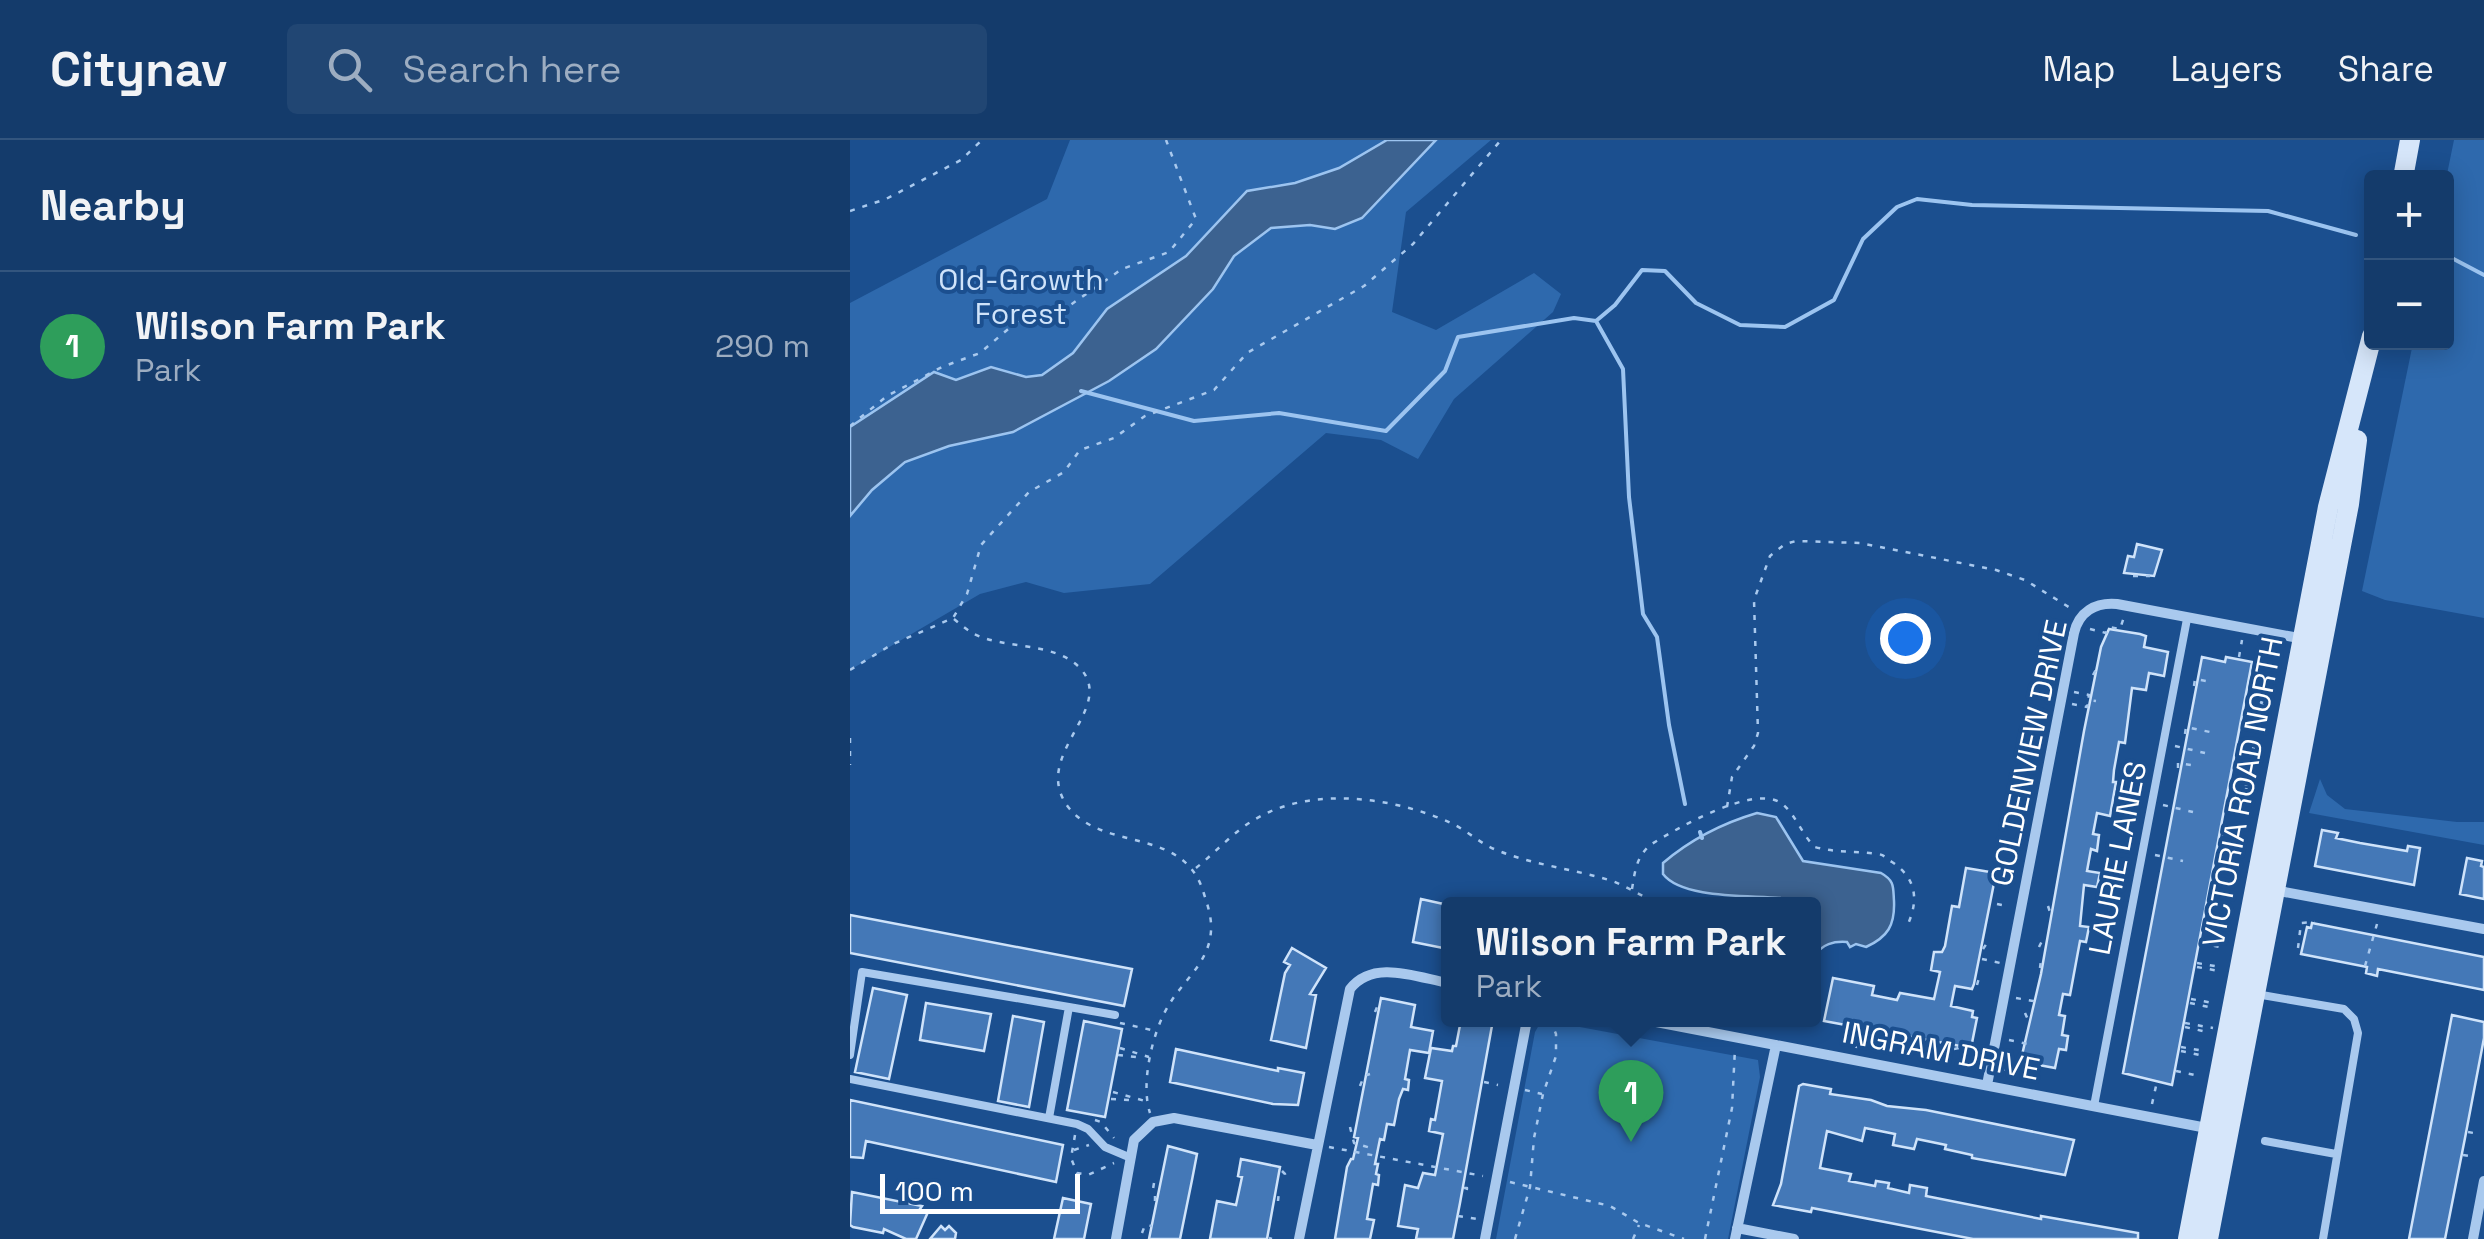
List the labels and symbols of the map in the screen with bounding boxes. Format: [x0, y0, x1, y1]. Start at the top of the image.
park label: Old-Growth Forest [938, 260, 1104, 333]
your location [1880, 613, 1931, 664]
street label: GOLDENVIEW DRIVE [1981, 616, 2076, 890]
street label: VICTORIA ROAD NORTH [2193, 634, 2292, 950]
street label: LAURIE LANES [2080, 758, 2155, 958]
street label: INGRAM DRIVE [1839, 1012, 2043, 1089]
pin: 1 [1598, 1060, 1664, 1142]
scale bar [880, 1169, 1080, 1214]

